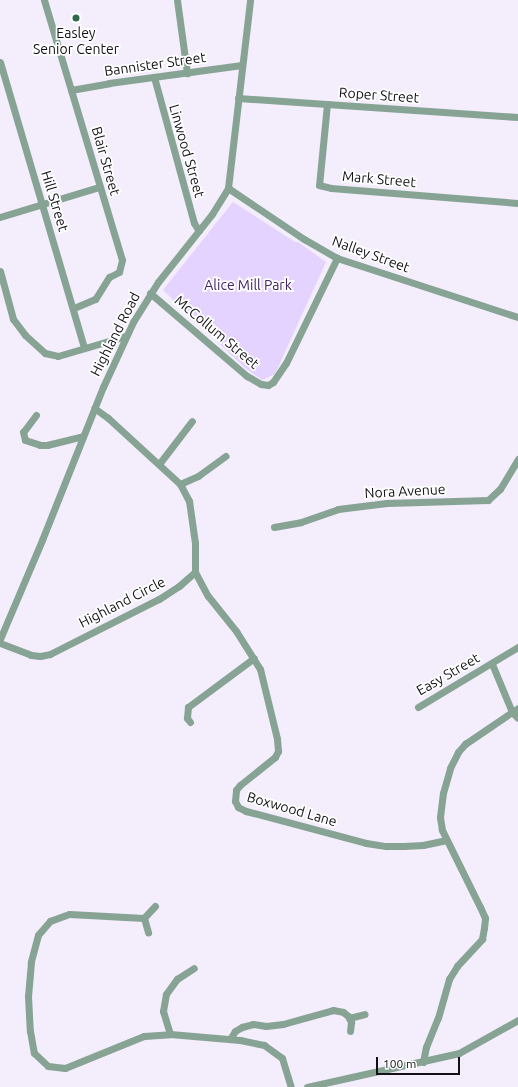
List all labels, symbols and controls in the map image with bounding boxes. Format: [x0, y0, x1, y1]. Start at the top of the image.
marker: Easley Senior Center [71, 13, 81, 23]
place label: Easley Senior Center [33, 25, 119, 58]
street label: Bannister Street [103, 49, 207, 79]
street label: Roper Street [338, 84, 420, 106]
street label: Linwood Street [166, 102, 208, 200]
street label: Blair Street [88, 125, 124, 197]
street label: Mark Street [341, 167, 417, 191]
street label: Hill Street [38, 169, 72, 233]
street label: Nalley Street [330, 232, 412, 276]
park label: Alice Mill Park [204, 277, 292, 293]
street label: Highland Road [87, 289, 143, 379]
street label: McCollum Street [171, 292, 263, 372]
street label: Nora Avenue [364, 480, 446, 502]
street label: Highland Circle [76, 573, 168, 631]
street label: Easy Street [413, 649, 483, 699]
street label: Boxwood Lane [245, 788, 339, 830]
scale bar [378, 1049, 462, 1075]
text: 100 m [383, 1057, 416, 1070]

